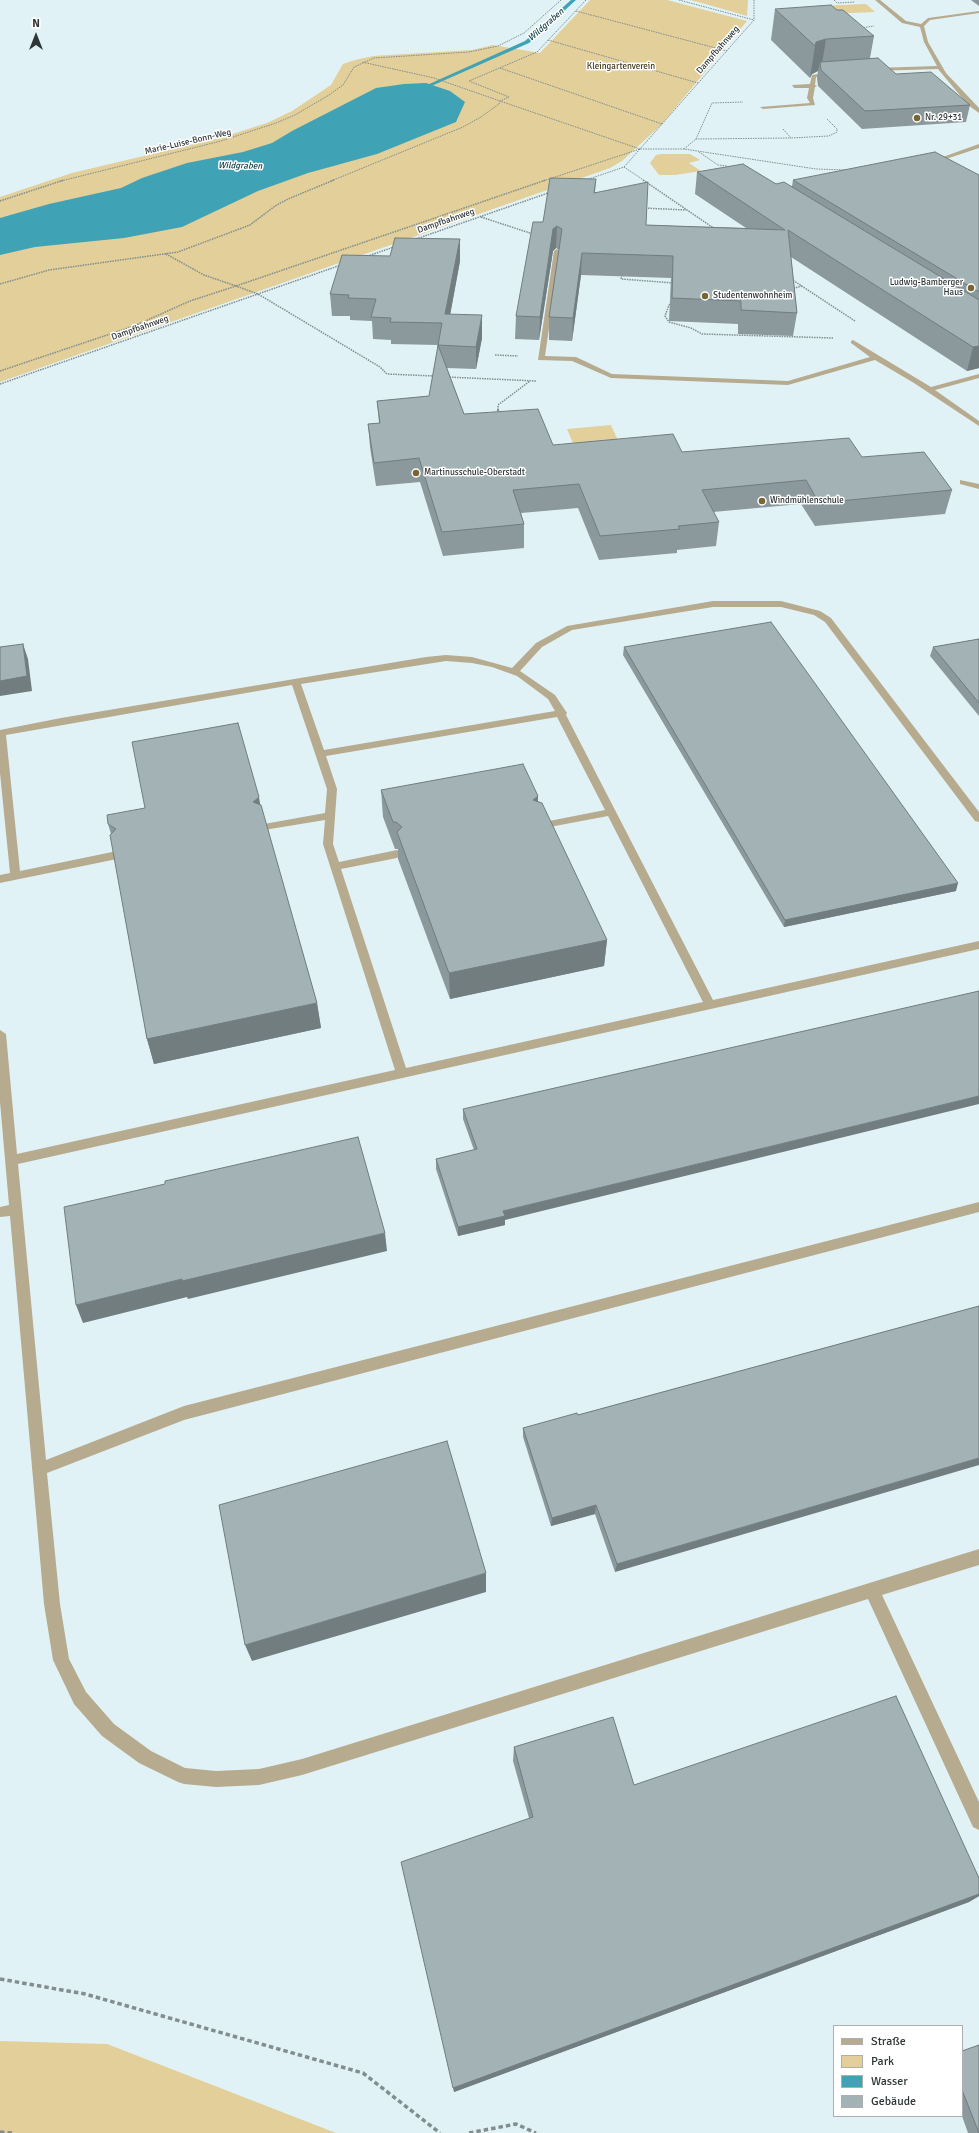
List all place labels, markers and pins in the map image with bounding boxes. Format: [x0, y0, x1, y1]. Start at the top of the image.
marker: Nr. 29+31 [912, 113, 922, 123]
place label: Nr. 29+31 [925, 113, 962, 123]
place label: Ludwig-Bamberger Haus [890, 278, 963, 299]
marker: Ludwig-Bamberger Haus [966, 283, 976, 293]
marker: Studentenwohnheim [700, 291, 710, 301]
place label: Studentenwohnheim [713, 291, 792, 301]
marker: Martinusschule-Oberstadt [411, 468, 421, 478]
place label: Martinusschule-Oberstadt [424, 468, 525, 478]
marker: Windmühlenschule [757, 496, 767, 506]
place label: Windmühlenschule [770, 496, 844, 506]

